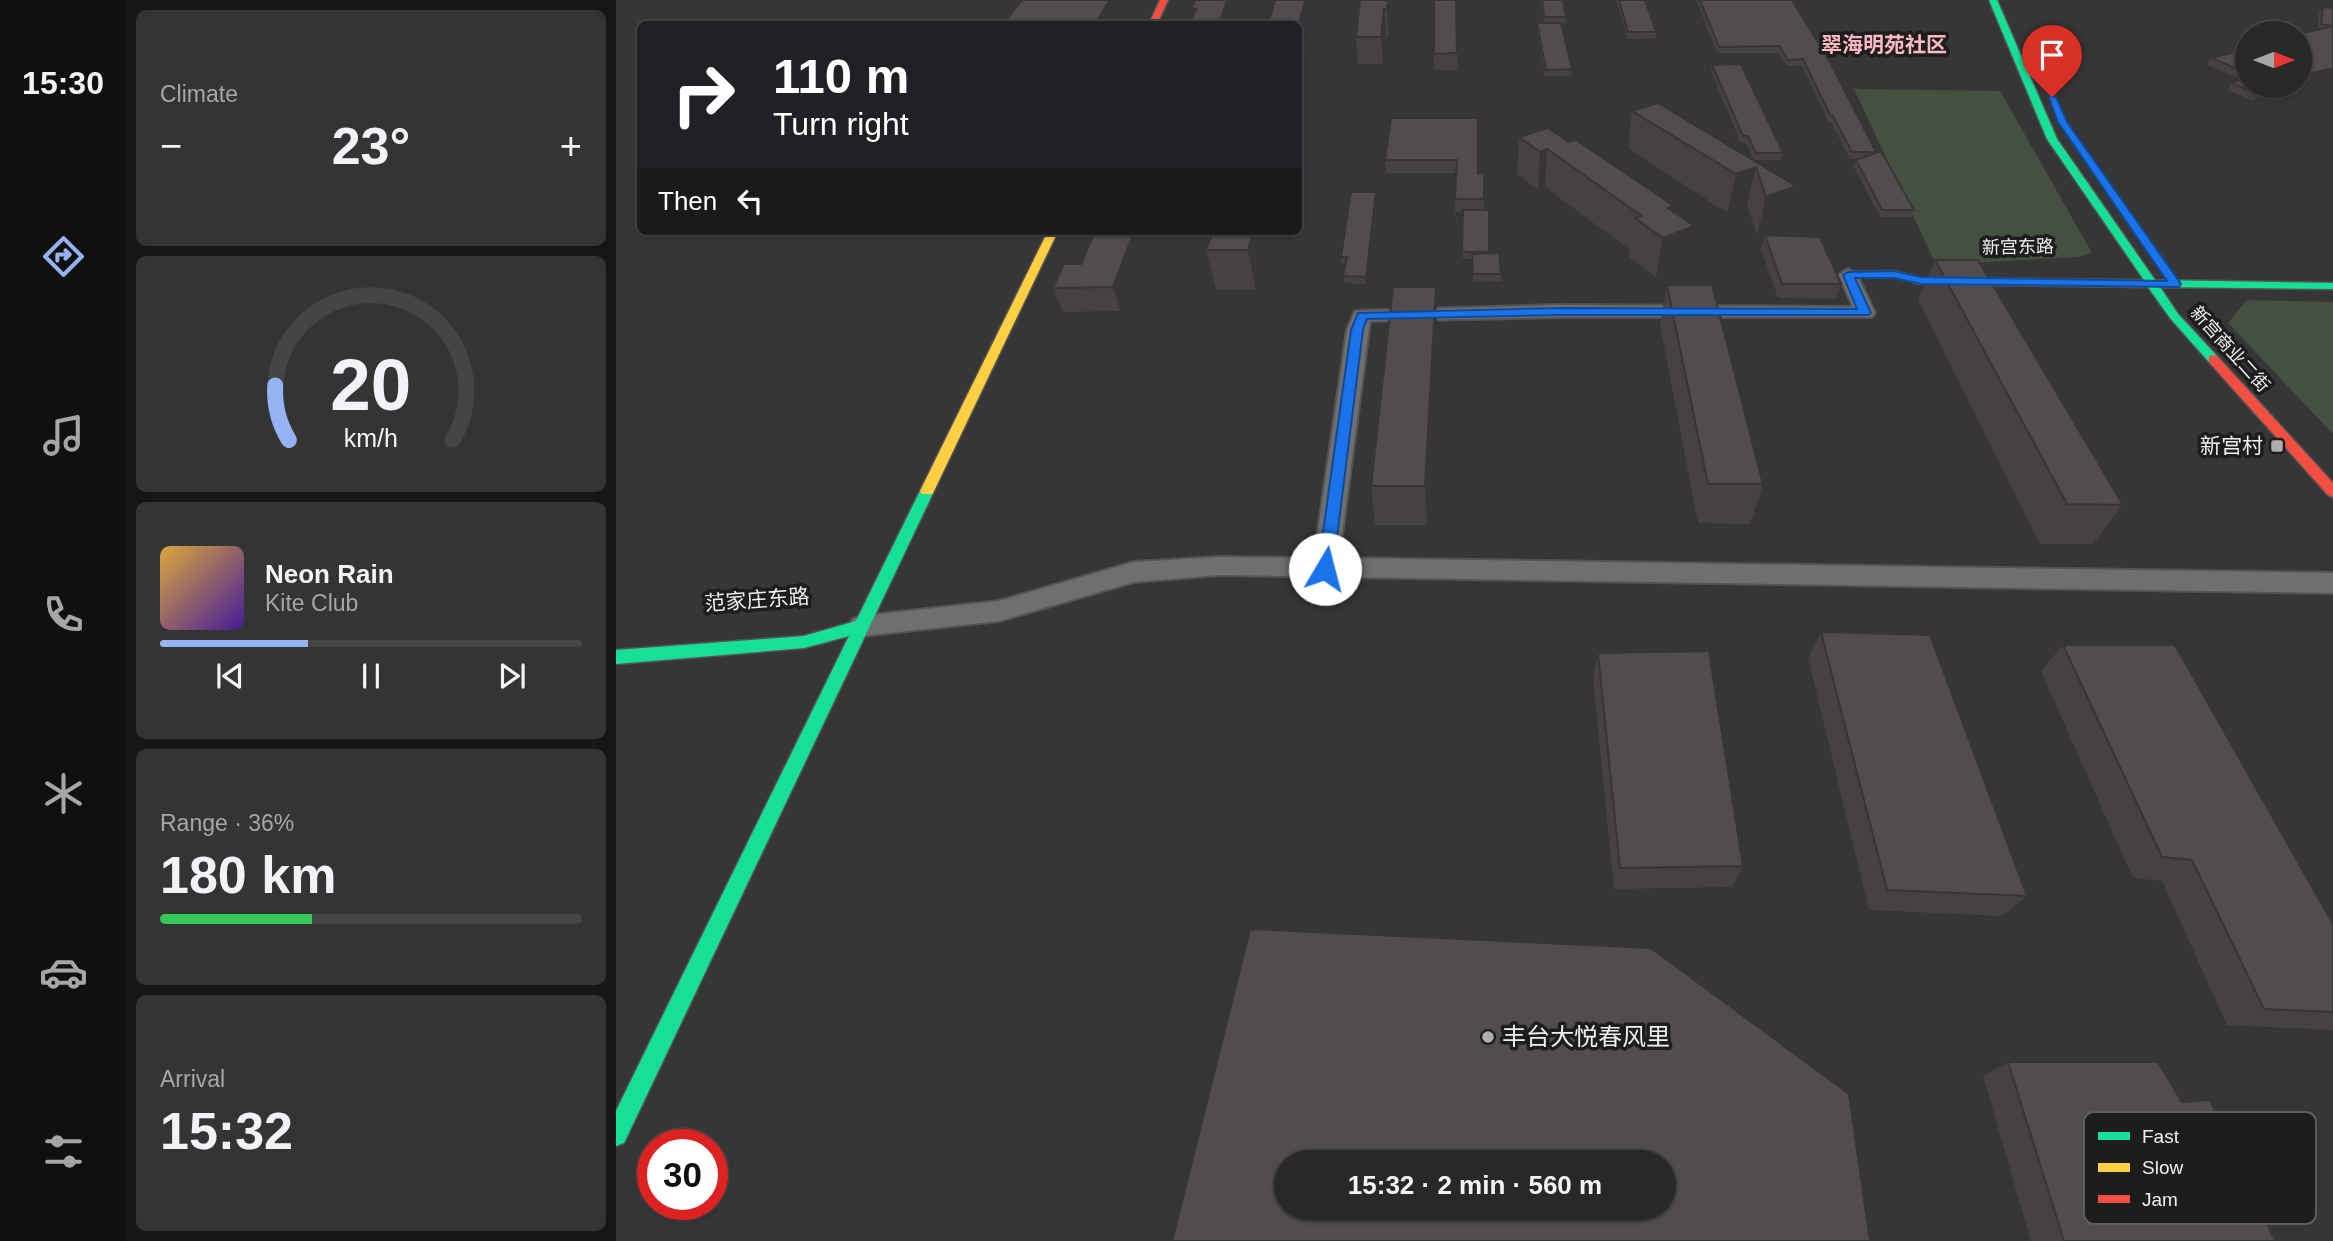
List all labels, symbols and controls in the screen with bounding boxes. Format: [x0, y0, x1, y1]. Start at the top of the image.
north arrow [2235, 21, 2312, 98]
map controls [2235, 21, 2312, 98]
pin [2022, 25, 2082, 97]
district label: 翠海明苑社区 [1821, 33, 1947, 56]
icon: arrive [2033, 36, 2071, 74]
icon: right [658, 49, 749, 140]
text: 110 m [773, 49, 909, 103]
text: 15:30 [22, 65, 104, 101]
text: Climate [160, 81, 238, 107]
text: Turn right [773, 106, 909, 142]
text: 23° [332, 117, 410, 175]
text: − [160, 125, 182, 167]
text: + [560, 125, 582, 167]
icon: left [731, 182, 769, 220]
text: Then [658, 186, 717, 216]
icon: directions [39, 232, 88, 281]
street label: 新宫东路 [1982, 236, 2054, 258]
street label: 新宫商业二街 [2186, 302, 2274, 396]
text: 20 [331, 345, 411, 426]
icon: music [39, 411, 88, 460]
text: km/h [344, 424, 398, 452]
place label: 新宫村 [2200, 434, 2263, 457]
marker: 新宫村 [2269, 438, 2285, 454]
position arrow [1288, 532, 1362, 606]
text: Neon Rain [265, 559, 394, 589]
street label: 范家庄东路 [704, 584, 810, 615]
icon: phone [39, 590, 88, 639]
text: Kite Club [265, 590, 358, 616]
icon: previous [211, 657, 249, 695]
icon: pause [352, 657, 390, 695]
icon: next [493, 657, 531, 695]
icon: climate [39, 769, 88, 818]
text: Range · 36% [160, 810, 294, 836]
text: 180 km [160, 846, 336, 904]
icon: car [39, 948, 88, 997]
place label: 丰台大悦春风里 [1502, 1023, 1670, 1050]
marker: 丰台大悦春风里 [1480, 1029, 1496, 1045]
text: Arrival [160, 1066, 225, 1092]
text: 15:32 [160, 1102, 293, 1160]
legend [2084, 1112, 2316, 1224]
text: Fast [2142, 1126, 2180, 1147]
icon: filters [39, 1127, 88, 1176]
speed limit sign: 30 [637, 1129, 728, 1220]
text: Slow [2142, 1157, 2183, 1178]
text: 15:32 · 2 min · 560 m [1348, 1170, 1602, 1200]
text: Jam [2142, 1189, 2178, 1210]

